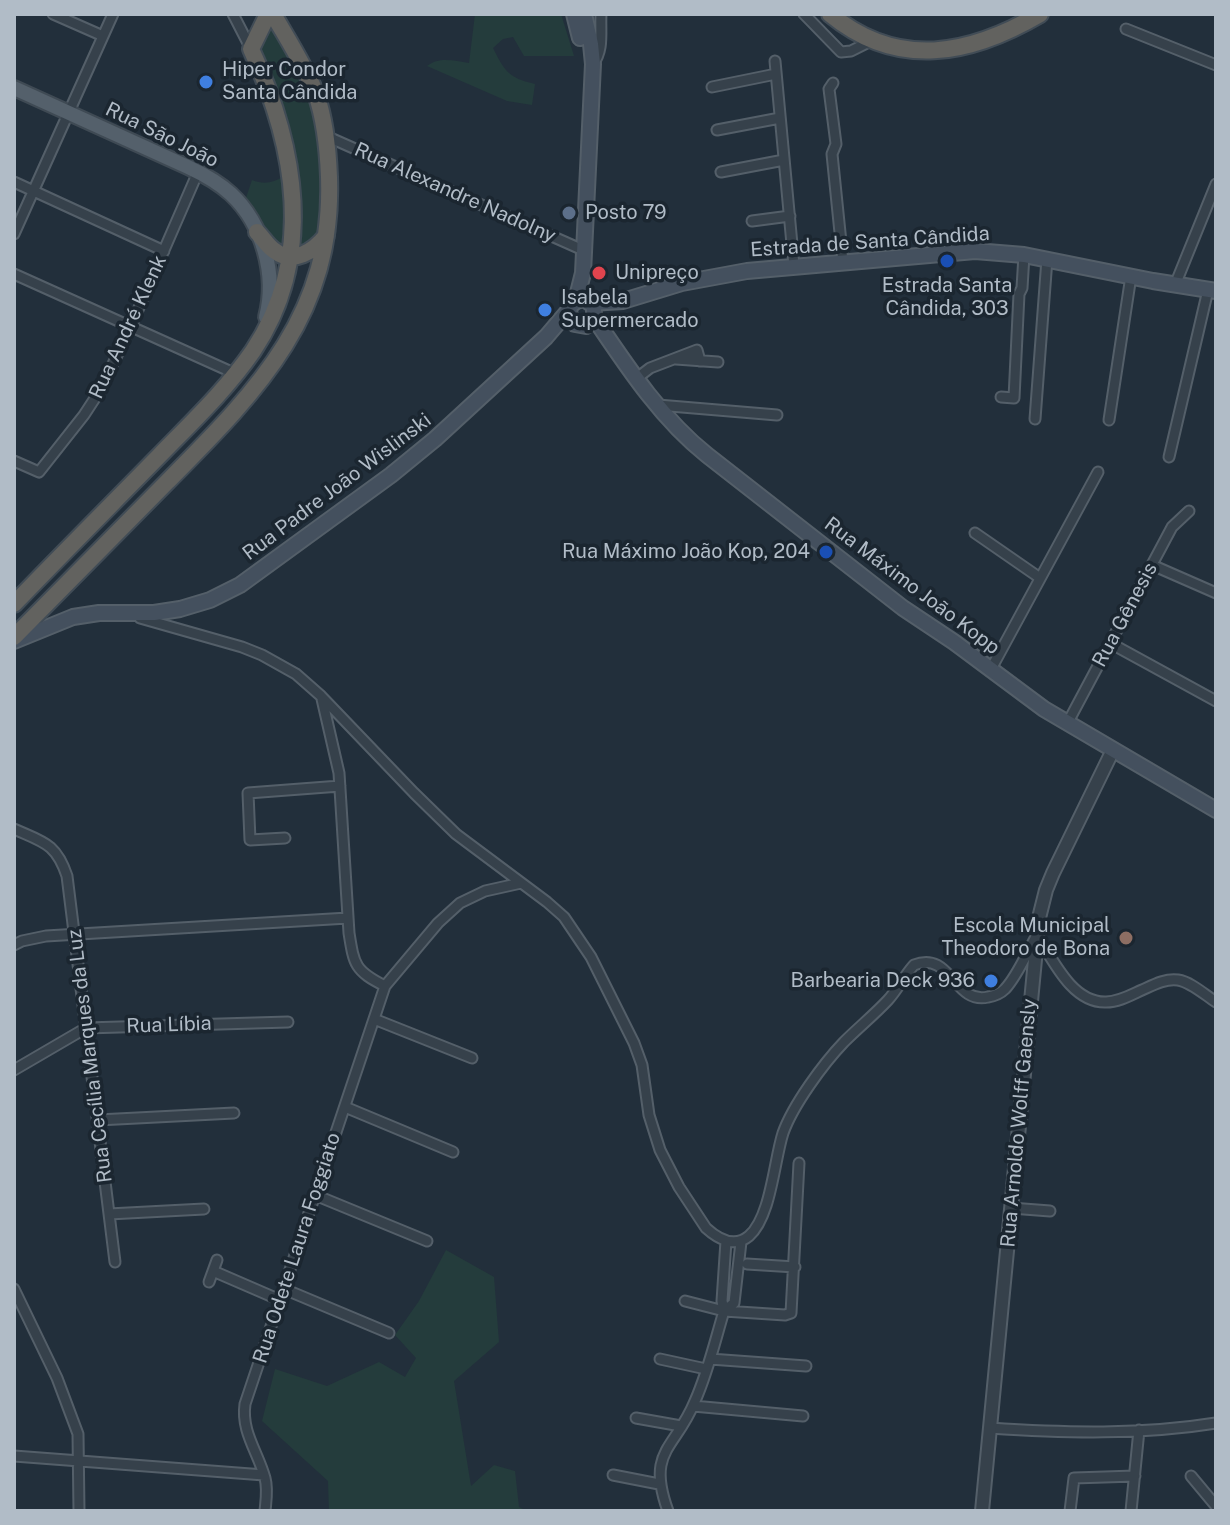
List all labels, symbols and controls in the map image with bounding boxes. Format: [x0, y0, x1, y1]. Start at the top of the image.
place label: Hiper Condor Santa Cândida [222, 58, 357, 105]
marker: Hiper Condor Santa Cândida [197, 73, 215, 91]
street label: Rua São João [102, 97, 222, 173]
street label: Rua Alexandre Nadolny [351, 138, 559, 248]
place label: Posto 79 [585, 201, 666, 225]
marker: Posto 79 [560, 204, 578, 222]
street label: Estrada de Santa Cândida [750, 222, 990, 262]
street label: Rua André Klenk [84, 251, 172, 403]
marker: Estrada Santa Cândida, 303 [938, 252, 956, 270]
place label: Unipreço [615, 261, 699, 285]
marker: Unipreço [590, 264, 608, 282]
place label: Estrada Santa Cândida, 303 [882, 274, 1012, 321]
place label: Isabela Supermercado [561, 286, 699, 333]
marker: Isabela Supermercado [536, 301, 554, 319]
street label: Rua Padre João Wislinski [238, 408, 436, 566]
street label: Rua Máximo João Kopp [819, 512, 1005, 660]
place label: Rua Máximo João Kop, 204 [562, 540, 810, 564]
marker: Rua Máximo João Kop, 204 [817, 543, 835, 561]
street label: Rua Gênesis [1087, 559, 1163, 671]
place label: Escola Municipal Theodoro de Bona [941, 914, 1110, 961]
street label: Rua Cecília Marques da Luz [63, 928, 117, 1184]
marker: Escola Municipal Theodoro de Bona [1117, 929, 1135, 947]
place label: Barbearia Deck 936 [791, 969, 975, 993]
marker: Barbearia Deck 936 [982, 972, 1000, 990]
street label: Rua Arnoldo Wolff Gaensly [996, 998, 1042, 1248]
street label: Rua Líbia [126, 1012, 212, 1038]
street label: Rua Odete Laura Foggiato [248, 1130, 346, 1366]

